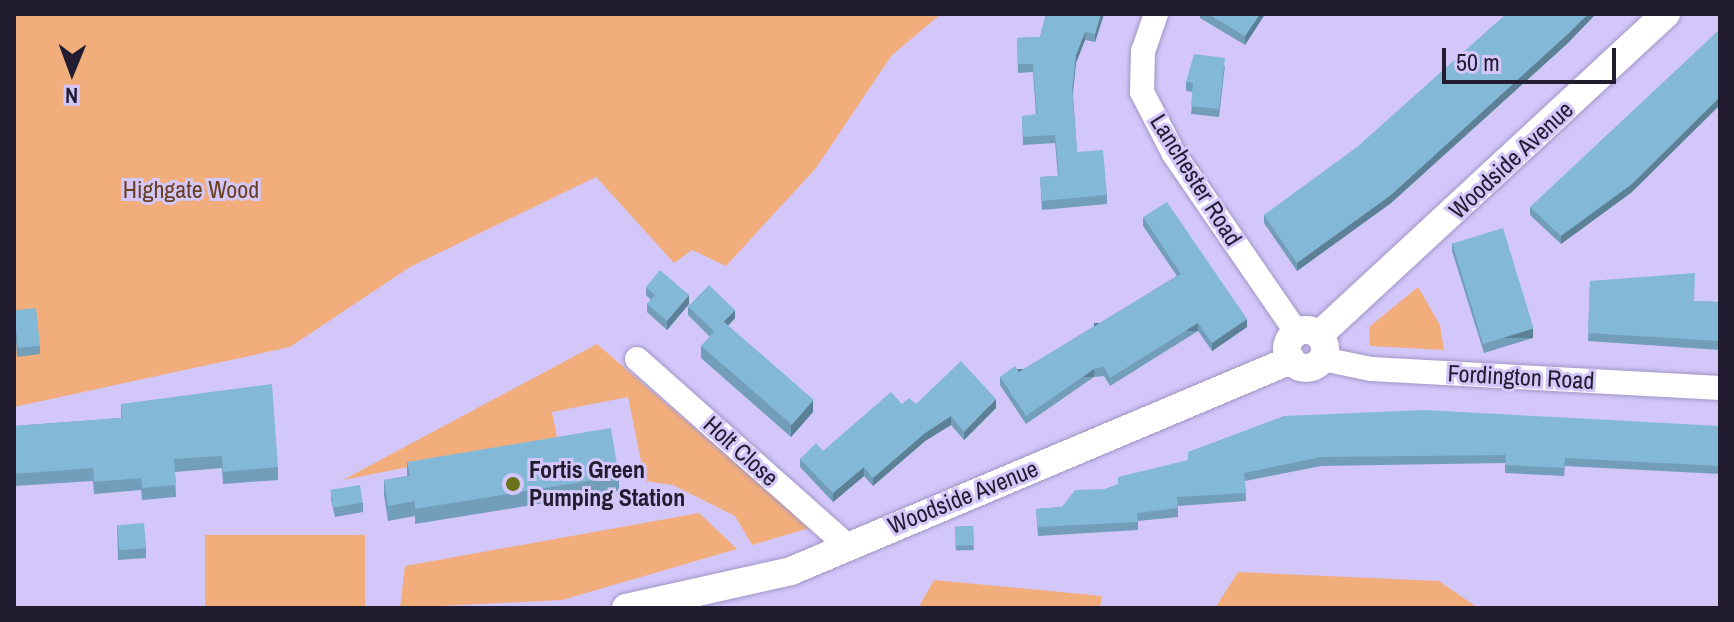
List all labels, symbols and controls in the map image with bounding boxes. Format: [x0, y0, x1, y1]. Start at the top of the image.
north arrow [32, 32, 112, 112]
scale bar [1446, 32, 1620, 82]
text: 50 m [1456, 46, 1500, 78]
text: N [65, 81, 78, 111]
street label: Woodside Avenue [1443, 95, 1579, 225]
street label: Lanchester Road [1144, 109, 1248, 251]
park label: Highgate Wood [123, 176, 259, 204]
street label: Fordington Road [1447, 359, 1595, 395]
street label: Holt Close [698, 410, 784, 492]
street label: Woodside Avenue [883, 454, 1043, 540]
place label: Fortis Green Pumping Station [529, 456, 685, 512]
marker: Fortis Green Pumping Station [504, 475, 522, 493]

